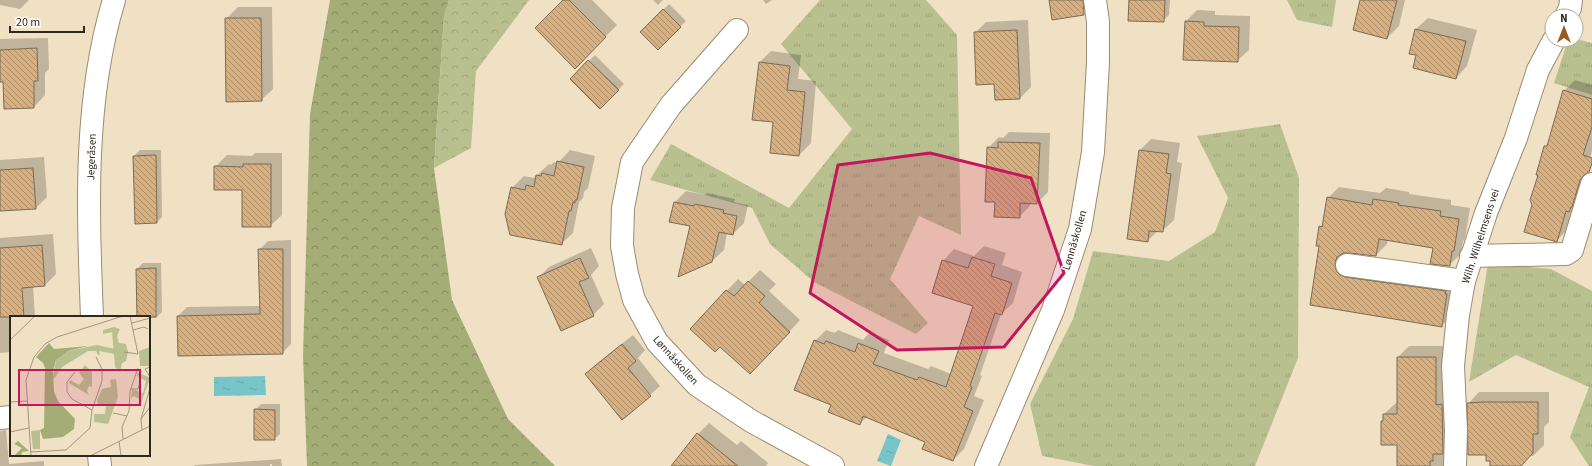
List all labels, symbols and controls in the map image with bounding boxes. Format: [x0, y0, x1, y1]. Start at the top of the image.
scale bar [10, 8, 84, 34]
north arrow [1544, 8, 1584, 48]
text: N [1560, 11, 1568, 26]
text: 20 m [16, 14, 40, 31]
street label: Jegeråsen [83, 133, 100, 181]
street label: Wilh. Wilhelmsens vei [1458, 187, 1503, 285]
street label: Lønnåskollen [1059, 208, 1090, 272]
inset map [10, 316, 150, 456]
street label: Lønnåskollen [649, 332, 702, 388]

